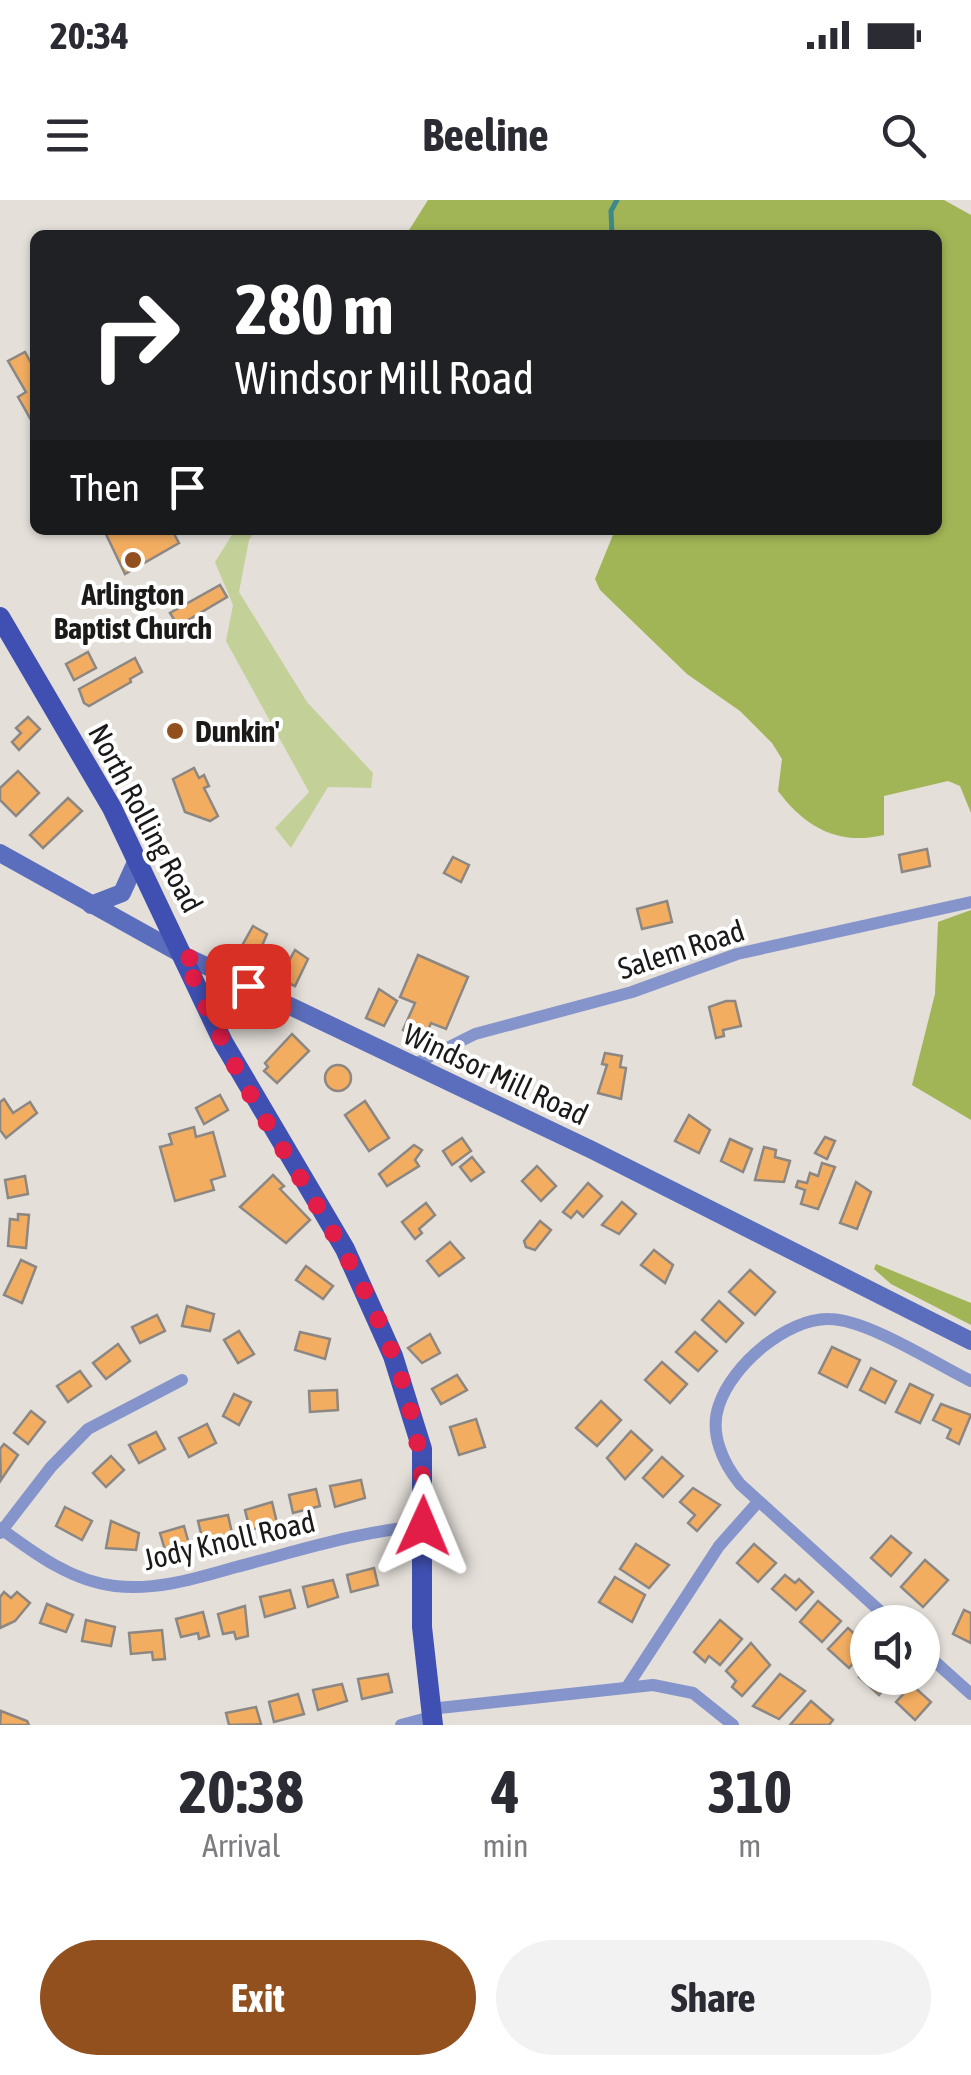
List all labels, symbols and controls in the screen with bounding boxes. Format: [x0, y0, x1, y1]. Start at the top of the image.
text: 20:34 [50, 14, 129, 57]
icon: menu [40, 108, 95, 163]
icon: search [876, 108, 931, 163]
text: Beeline [422, 109, 549, 161]
text: 280 m [235, 269, 394, 349]
icon: right [70, 270, 200, 400]
text: Windsor Mill Road [235, 352, 534, 404]
icon: arrive [160, 460, 215, 515]
text: Then [70, 466, 140, 509]
marker: Arlington Baptist Church [122, 549, 144, 571]
place label: Arlington Baptist Church [54, 577, 212, 645]
place label: Dunkin' [195, 714, 280, 748]
street label: North Rolling Road [82, 718, 210, 918]
marker: Dunkin' [164, 720, 186, 742]
street label: Salem Road [614, 913, 748, 985]
pin [206, 944, 291, 1029]
icon: arrive [221, 959, 276, 1014]
street label: Windsor Mill Road [398, 1016, 594, 1132]
position arrow [371, 1474, 475, 1578]
street label: Jody Knoll Road [140, 1504, 318, 1576]
map controls [850, 1605, 940, 1695]
button: sound [850, 1605, 940, 1695]
text: 20:38 [179, 1757, 304, 1826]
text: 4 [491, 1757, 520, 1826]
text: 310 [707, 1757, 792, 1826]
text: Arrival [202, 1827, 280, 1864]
text: min [483, 1827, 528, 1864]
text: m [738, 1827, 761, 1864]
button: Exit [40, 1940, 476, 2055]
button: Share [496, 1940, 931, 2055]

